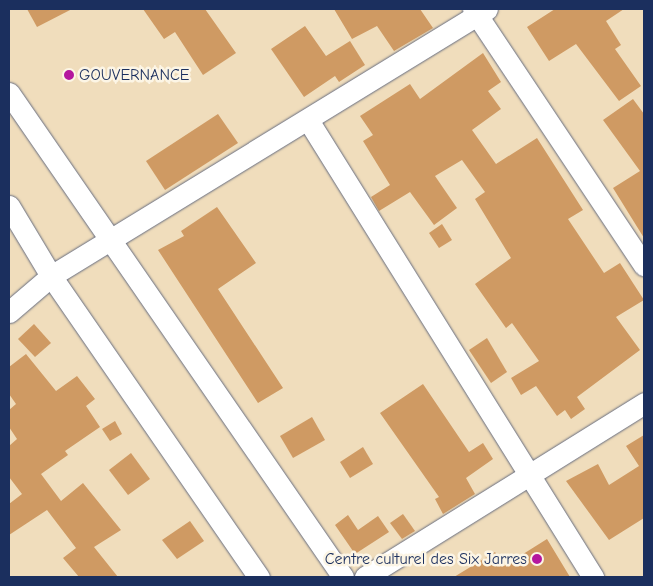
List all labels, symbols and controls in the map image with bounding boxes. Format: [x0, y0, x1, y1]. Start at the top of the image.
place label: GOUVERNANCE [79, 65, 189, 85]
marker: GOUVERNANCE [63, 69, 75, 81]
place label: Centre culturel des Six Jarres [325, 549, 527, 569]
marker: Centre culturel des Six Jarres [531, 553, 543, 565]

